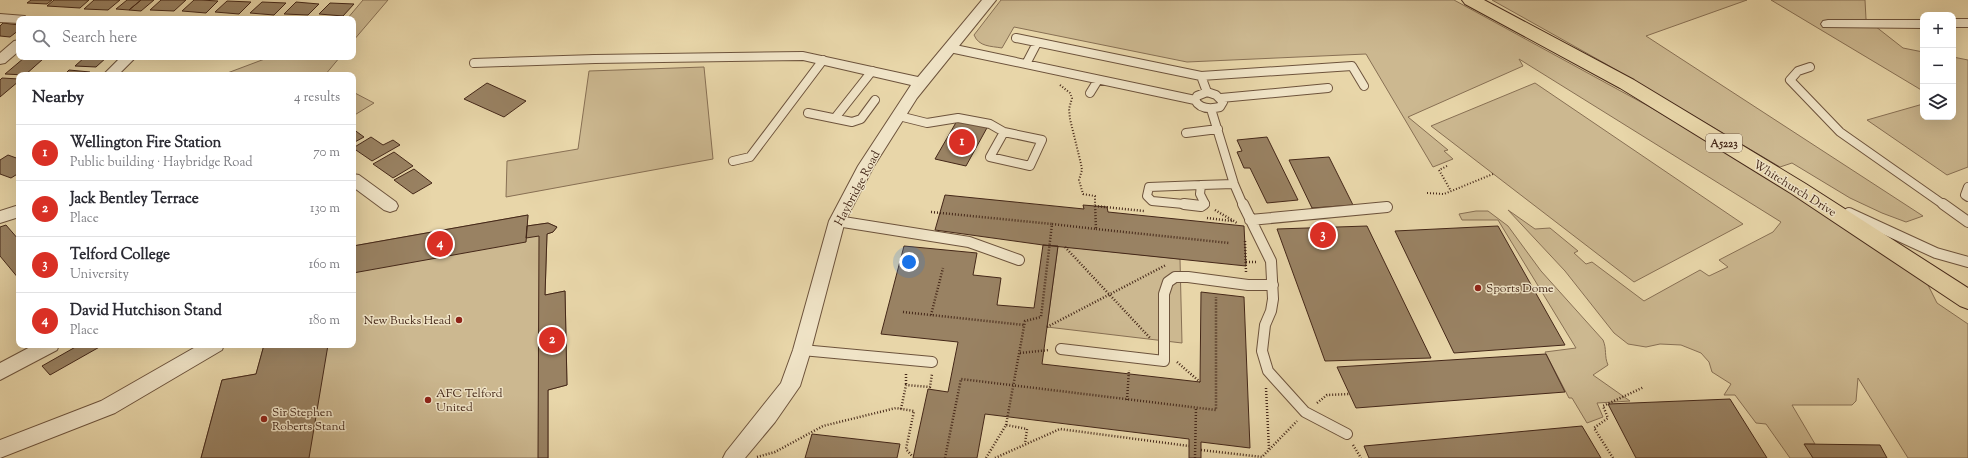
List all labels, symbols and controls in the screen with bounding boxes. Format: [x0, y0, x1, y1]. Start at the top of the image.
map controls [1920, 12, 1956, 120]
button: + [1920, 12, 1956, 48]
search box [16, 16, 356, 60]
icon: search [30, 27, 52, 49]
text: Search here [62, 28, 137, 49]
button: − [1920, 48, 1956, 84]
button: layers [1920, 84, 1956, 120]
text: Nearby [32, 86, 84, 110]
text: 4 results [294, 89, 340, 107]
pin: 1 [949, 127, 975, 157]
text: Wellington Fire Station [70, 133, 221, 154]
road number: A5223 [1706, 134, 1742, 152]
text: 1 [43, 144, 47, 162]
text: 70 m [313, 144, 340, 162]
street label: Haybridge Road [831, 148, 885, 229]
text: Public building · Haybridge Road [70, 154, 253, 172]
street label: Whitchurch Drive [1749, 156, 1840, 222]
text: Jack Bentley Terrace [70, 189, 199, 210]
text: 2 [42, 200, 48, 218]
text: 130 m [310, 200, 340, 218]
text: Place [70, 210, 99, 228]
pin: 3 [1310, 220, 1336, 250]
pin: 4 [427, 229, 453, 259]
text: Telford College [70, 245, 170, 266]
your location [899, 252, 919, 272]
text: 3 [42, 256, 48, 274]
text: 160 m [309, 256, 340, 274]
text: University [70, 266, 129, 284]
place label: Sports Dome [1486, 280, 1554, 298]
marker: Sports Dome [1473, 283, 1483, 293]
text: David Hutchison Stand [70, 301, 222, 322]
text: 4 [42, 312, 48, 330]
text: 180 m [309, 312, 340, 330]
place label: New Bucks Head [364, 312, 451, 330]
marker: New Bucks Head [454, 315, 464, 325]
text: Place [70, 322, 99, 340]
pin: 2 [539, 325, 565, 355]
place label: AFC Telford United [436, 385, 503, 417]
marker: AFC Telford United [423, 395, 433, 405]
place label: Sir Stephen Roberts Stand [272, 404, 346, 436]
marker: Sir Stephen Roberts Stand [259, 414, 269, 424]

